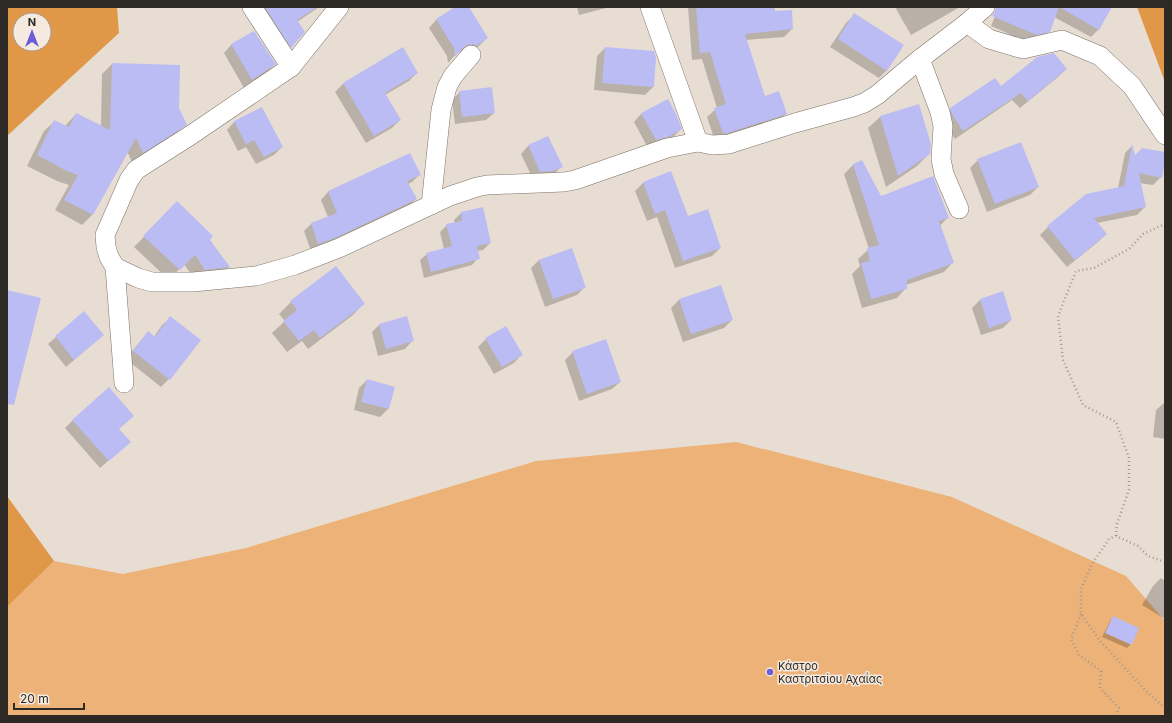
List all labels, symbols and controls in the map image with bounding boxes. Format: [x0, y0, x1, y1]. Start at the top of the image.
north arrow [12, 12, 52, 52]
text: N [28, 15, 36, 29]
place label: Κάστρο Καστριτσίου Αχαΐας [778, 659, 882, 686]
marker: Κάστρο Καστριτσίου Αχαΐας [765, 667, 775, 677]
scale bar [14, 685, 84, 711]
text: 20 m [20, 691, 49, 706]

